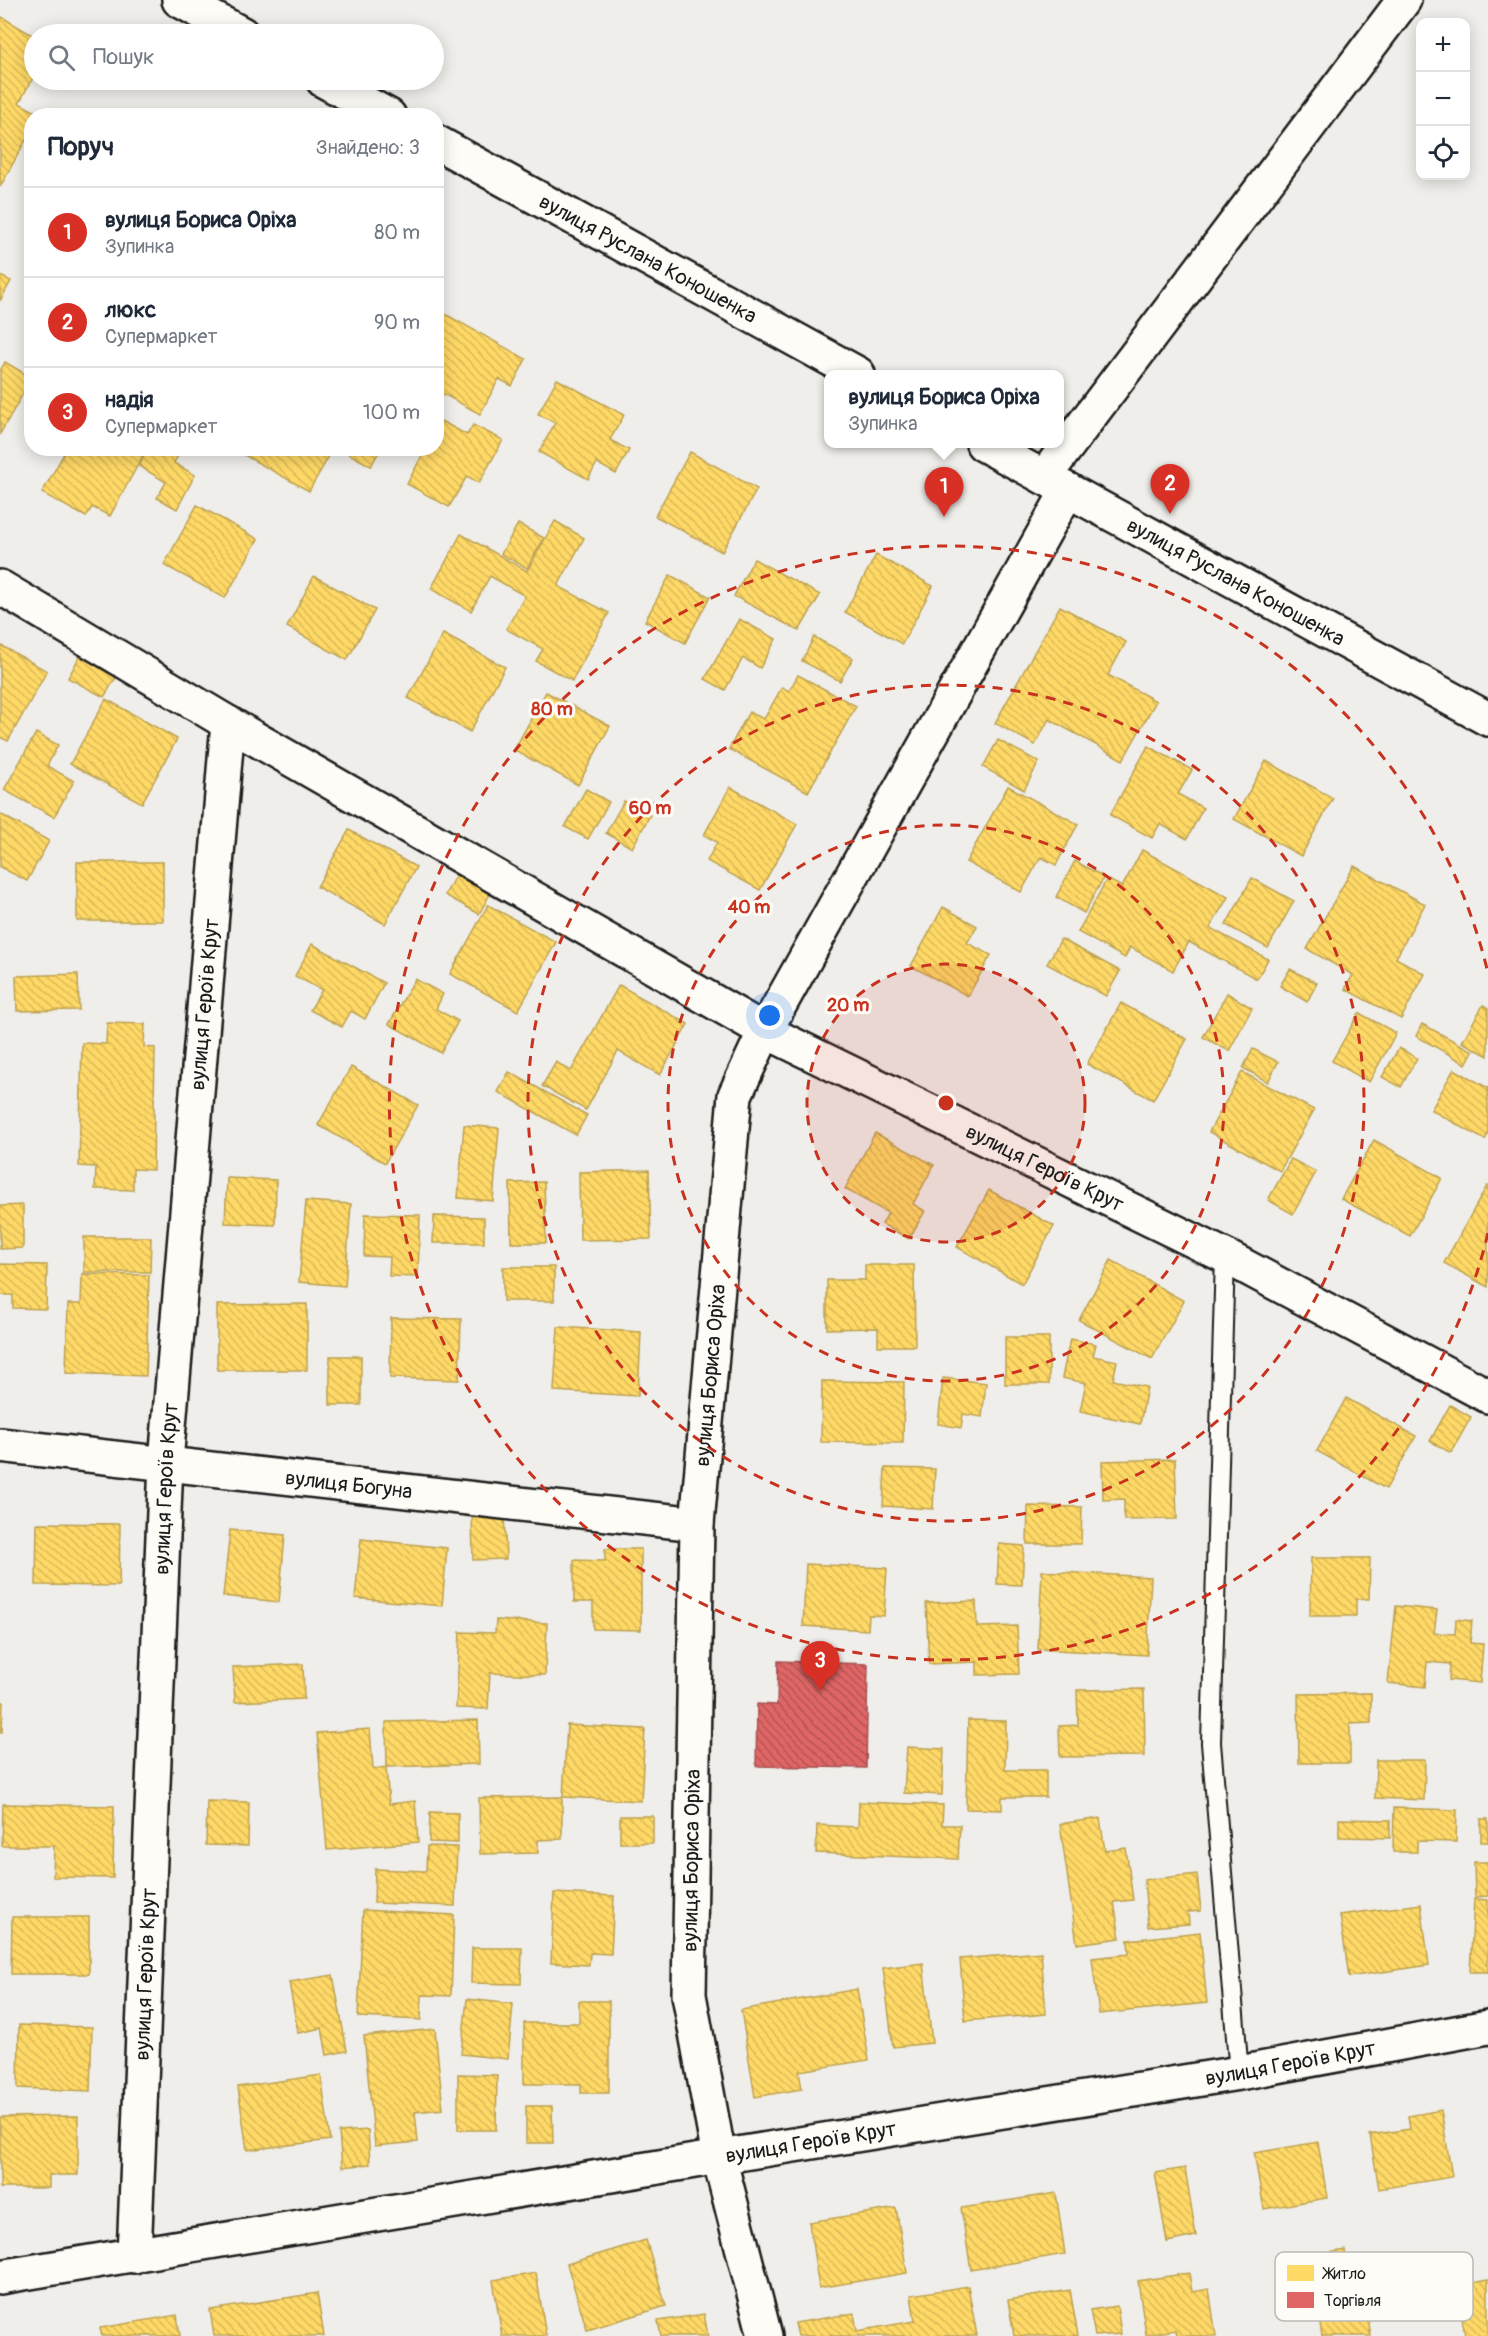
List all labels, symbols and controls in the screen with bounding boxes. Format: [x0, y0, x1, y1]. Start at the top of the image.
map controls [1416, 18, 1470, 180]
button: + [1416, 18, 1470, 72]
search box [24, 24, 444, 90]
icon: search [45, 41, 78, 74]
text: Пошук [93, 43, 154, 71]
button: − [1416, 72, 1470, 126]
button: locate [1416, 126, 1470, 180]
text: Поруч [48, 131, 114, 163]
text: Знайдено: 3 [316, 135, 420, 160]
street label: вулиця Руслана Коношенка [534, 188, 761, 330]
text: вулиця Бориса Оріха [105, 206, 296, 234]
text: 1 [64, 220, 71, 245]
text: 80 m [374, 220, 420, 245]
text: Зупинка [105, 234, 174, 259]
text: люкс [105, 296, 156, 324]
text: 2 [62, 310, 73, 335]
text: 90 m [374, 310, 420, 335]
text: Супермаркет [105, 324, 217, 349]
popup [824, 370, 1064, 448]
text: вулиця Бориса Оріха [848, 383, 1040, 411]
text: надія [105, 386, 154, 414]
text: 3 [62, 400, 73, 425]
text: 100 m [363, 400, 420, 425]
text: Зупинка [848, 411, 918, 436]
text: Супермаркет [105, 414, 217, 439]
pin: 2 [1150, 464, 1190, 514]
pin: 1 [924, 468, 964, 517]
street label: вулиця Руслана Коношенка [1122, 512, 1350, 652]
text: 80 m [531, 698, 573, 721]
text: 60 m [629, 797, 671, 820]
text: 40 m [728, 896, 770, 919]
street label: вулиця Героїв Крут [184, 917, 226, 1091]
text: 20 m [827, 994, 869, 1017]
your location [755, 1001, 784, 1030]
centre of rings [936, 1093, 956, 1113]
street label: вулиця Героїв Крут [961, 1118, 1128, 1219]
street label: вулиця Бориса Оріха [689, 1283, 732, 1467]
street label: вулиця Героїв Крут [148, 1401, 185, 1575]
street label: вулиця Богуна [284, 1464, 414, 1506]
pin: 3 [800, 1642, 840, 1691]
street label: вулиця Бориса Оріха [677, 1769, 707, 1952]
street label: вулиця Героїв Крут [129, 1887, 163, 2061]
street label: вулиця Героїв Крут [1203, 2035, 1378, 2092]
street label: вулиця Героїв Крут [724, 2115, 899, 2170]
legend [1275, 2252, 1473, 2321]
text: Житло [1321, 2264, 1366, 2284]
text: Торгівля [1324, 2291, 1381, 2311]

